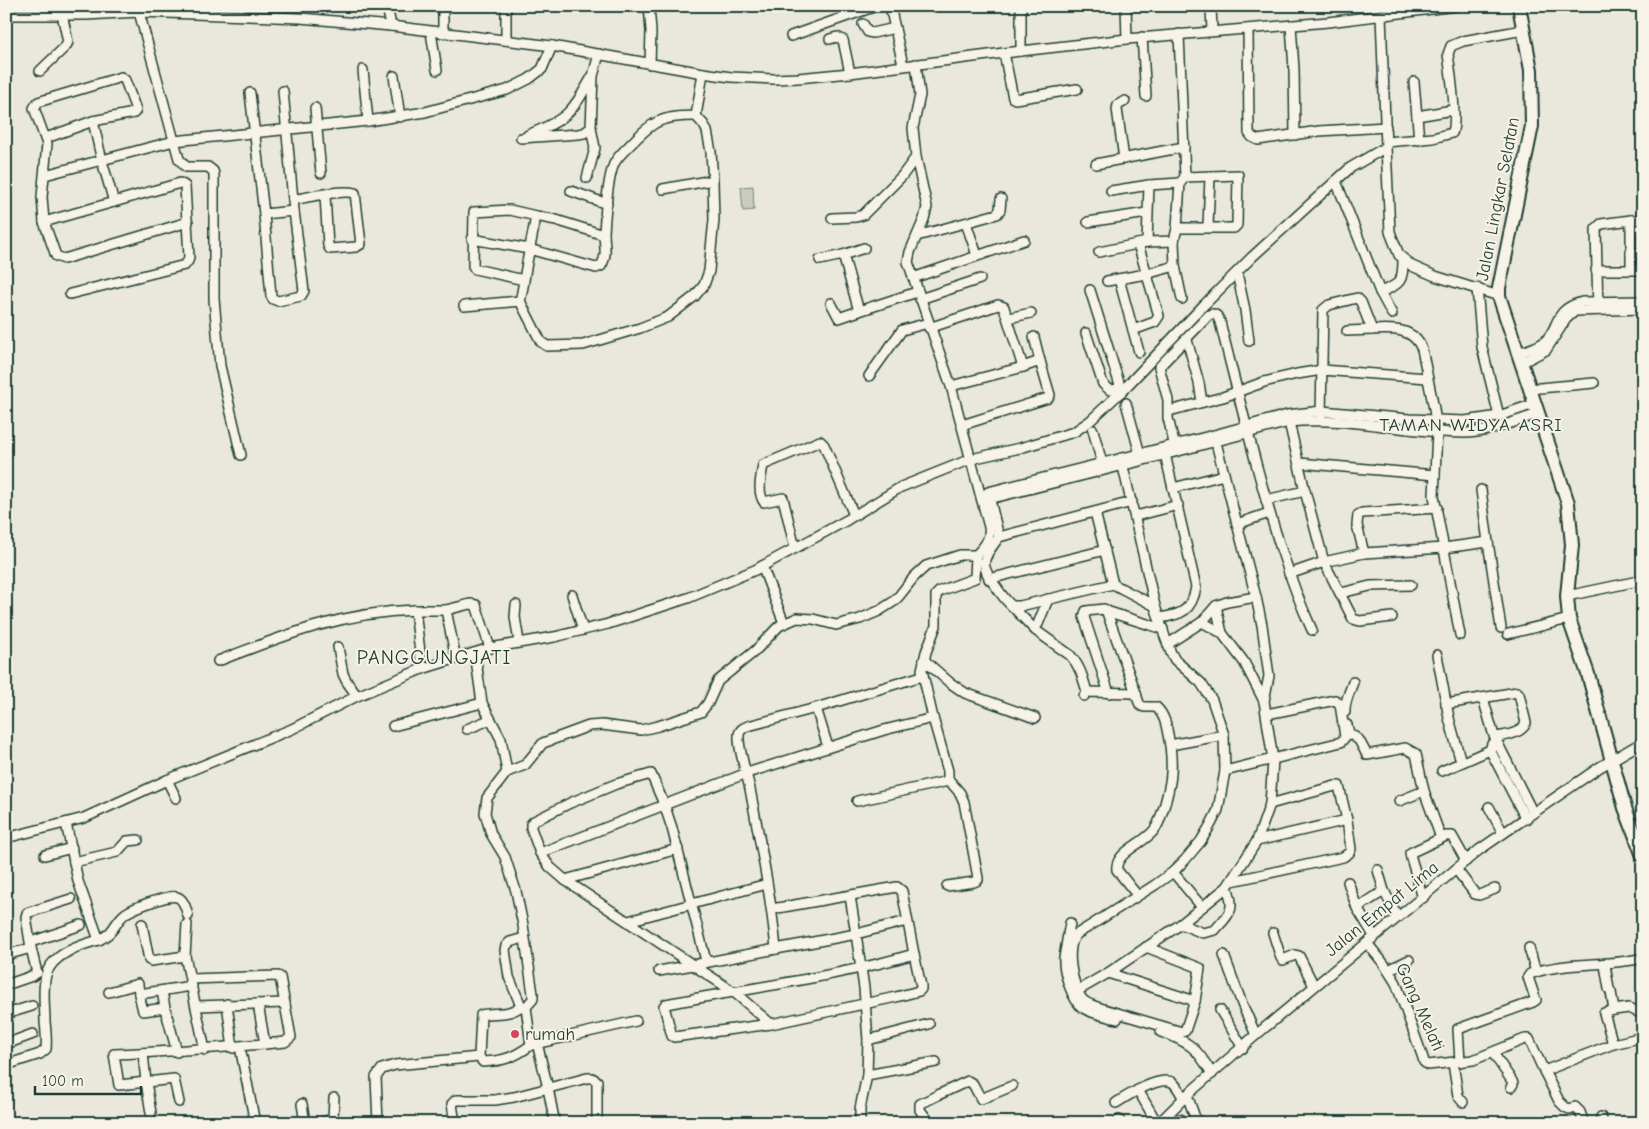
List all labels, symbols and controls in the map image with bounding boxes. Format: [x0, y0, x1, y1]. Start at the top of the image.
street label: Jalan Lingkar Selatan [1472, 115, 1524, 283]
district label: TAMAN WIDYA ASRI [1379, 414, 1563, 436]
district label: PANGGUNGJATI [357, 646, 511, 669]
street label: Jalan Empat Lima [1321, 857, 1443, 961]
street label: Gang Melati [1391, 960, 1449, 1054]
place label: rumah [525, 1024, 575, 1045]
marker: rumah [509, 1028, 521, 1040]
scale bar [35, 1064, 141, 1096]
text: 100 m [42, 1072, 84, 1090]

